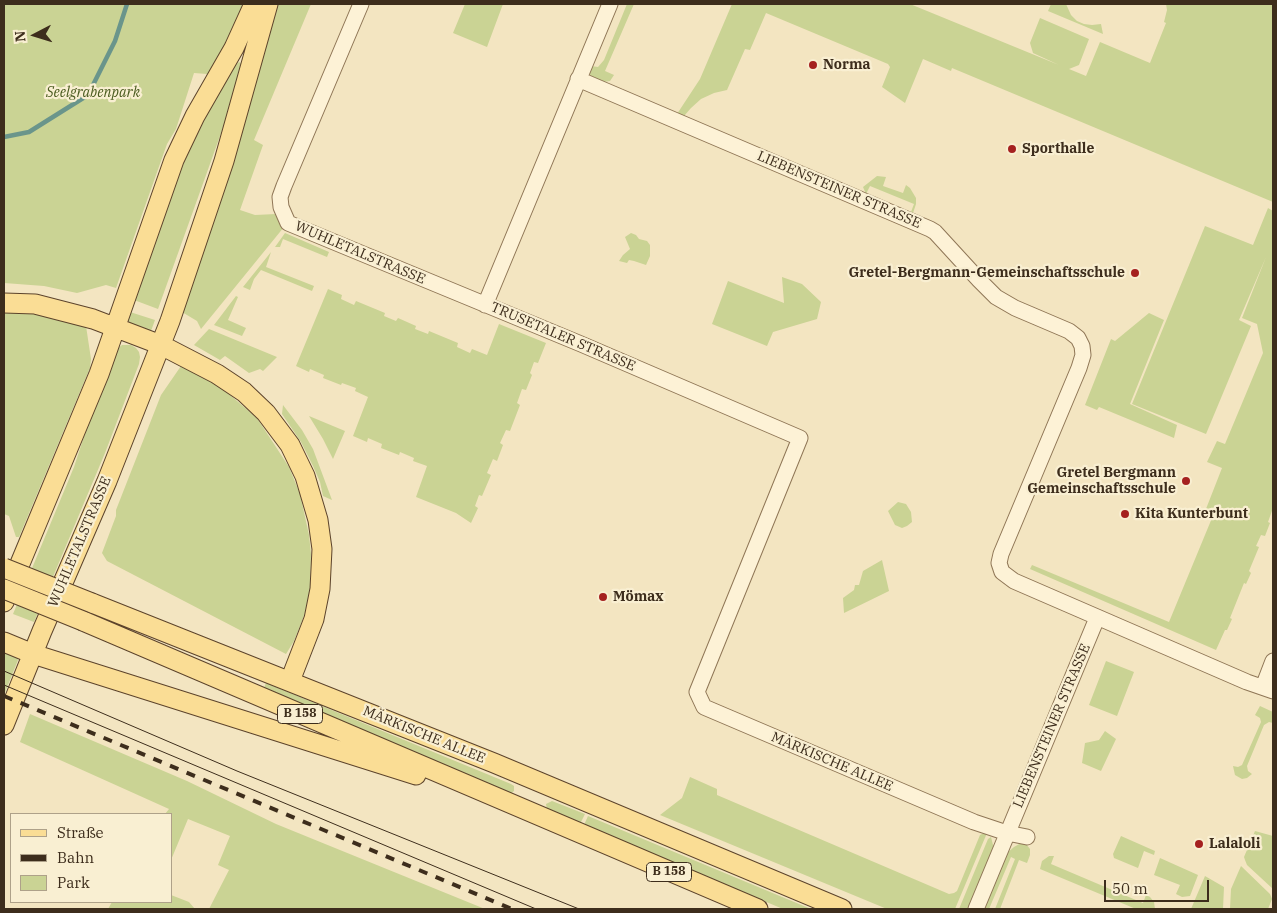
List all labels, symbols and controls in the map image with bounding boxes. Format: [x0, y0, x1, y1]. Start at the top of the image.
north arrow [10, 10, 60, 60]
text: N [11, 30, 30, 43]
place label: Norma [823, 57, 871, 73]
marker: Norma [807, 59, 819, 71]
park label: Seelgrabenpark [46, 85, 140, 101]
place label: Sporthalle [1022, 141, 1094, 157]
marker: Sporthalle [1006, 143, 1018, 155]
street label: LIEBENSTEINER STRASSE [754, 148, 924, 232]
street label: WUHLETALSTRASSE [292, 218, 428, 288]
place label: Gretel-Bergmann-Gemeinschaftsschule [848, 265, 1125, 281]
marker: Gretel-Bergmann-Gemeinschaftsschule [1129, 267, 1141, 279]
street label: TRUSETALER STRASSE [488, 299, 638, 375]
place label: Gretel Bergmann Gemeinschaftsschule [1027, 465, 1176, 498]
street label: WUHLETALSTRASSE [45, 474, 115, 610]
marker: Gretel Bergmann Gemeinschaftsschule [1180, 475, 1192, 487]
place label: Kita Kunterbunt [1135, 506, 1248, 522]
marker: Kita Kunterbunt [1119, 508, 1131, 520]
place label: Mömax [613, 589, 664, 605]
marker: Mömax [597, 591, 609, 603]
street label: LIEBENSTEINER STRASSE [1010, 641, 1094, 811]
street label: MÄRKISCHE ALLEE [360, 703, 488, 767]
road number: B 158 [278, 704, 322, 724]
street label: MÄRKISCHE ALLEE [769, 729, 895, 795]
legend [10, 813, 172, 903]
text: Straße [57, 823, 104, 842]
place label: Lalaloli [1209, 836, 1260, 852]
marker: Lalaloli [1193, 838, 1205, 850]
text: Bahn [57, 848, 94, 867]
road number: B 158 [646, 862, 692, 882]
scale bar [1107, 870, 1212, 902]
text: Park [57, 873, 90, 892]
text: 50 m [1112, 879, 1148, 898]

